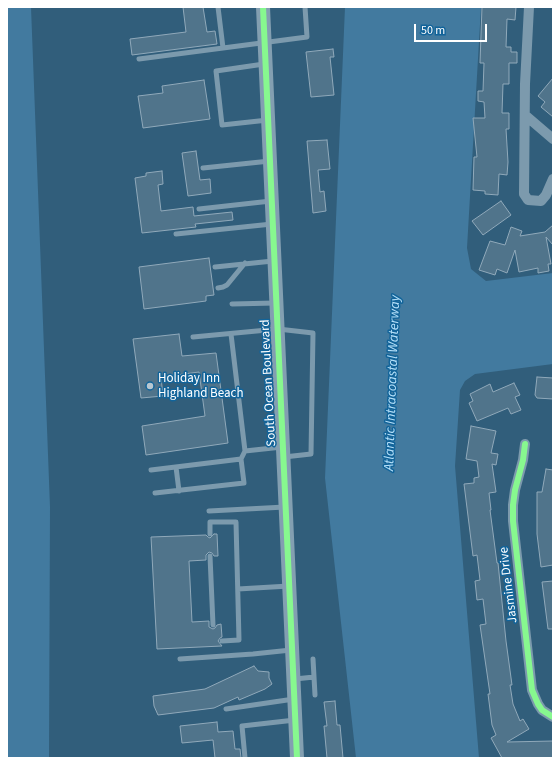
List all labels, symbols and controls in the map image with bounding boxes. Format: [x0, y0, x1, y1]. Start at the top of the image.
scale bar [416, 16, 489, 42]
text: 50 m [421, 22, 445, 39]
water label: Atlantic Intracoastal Waterway [382, 295, 404, 471]
street label: South Ocean Boulevard [258, 319, 280, 447]
place label: Holiday Inn Highland Beach [158, 371, 244, 402]
marker: Holiday Inn Highland Beach [145, 381, 155, 391]
street label: Jasmine Drive [497, 546, 521, 624]

